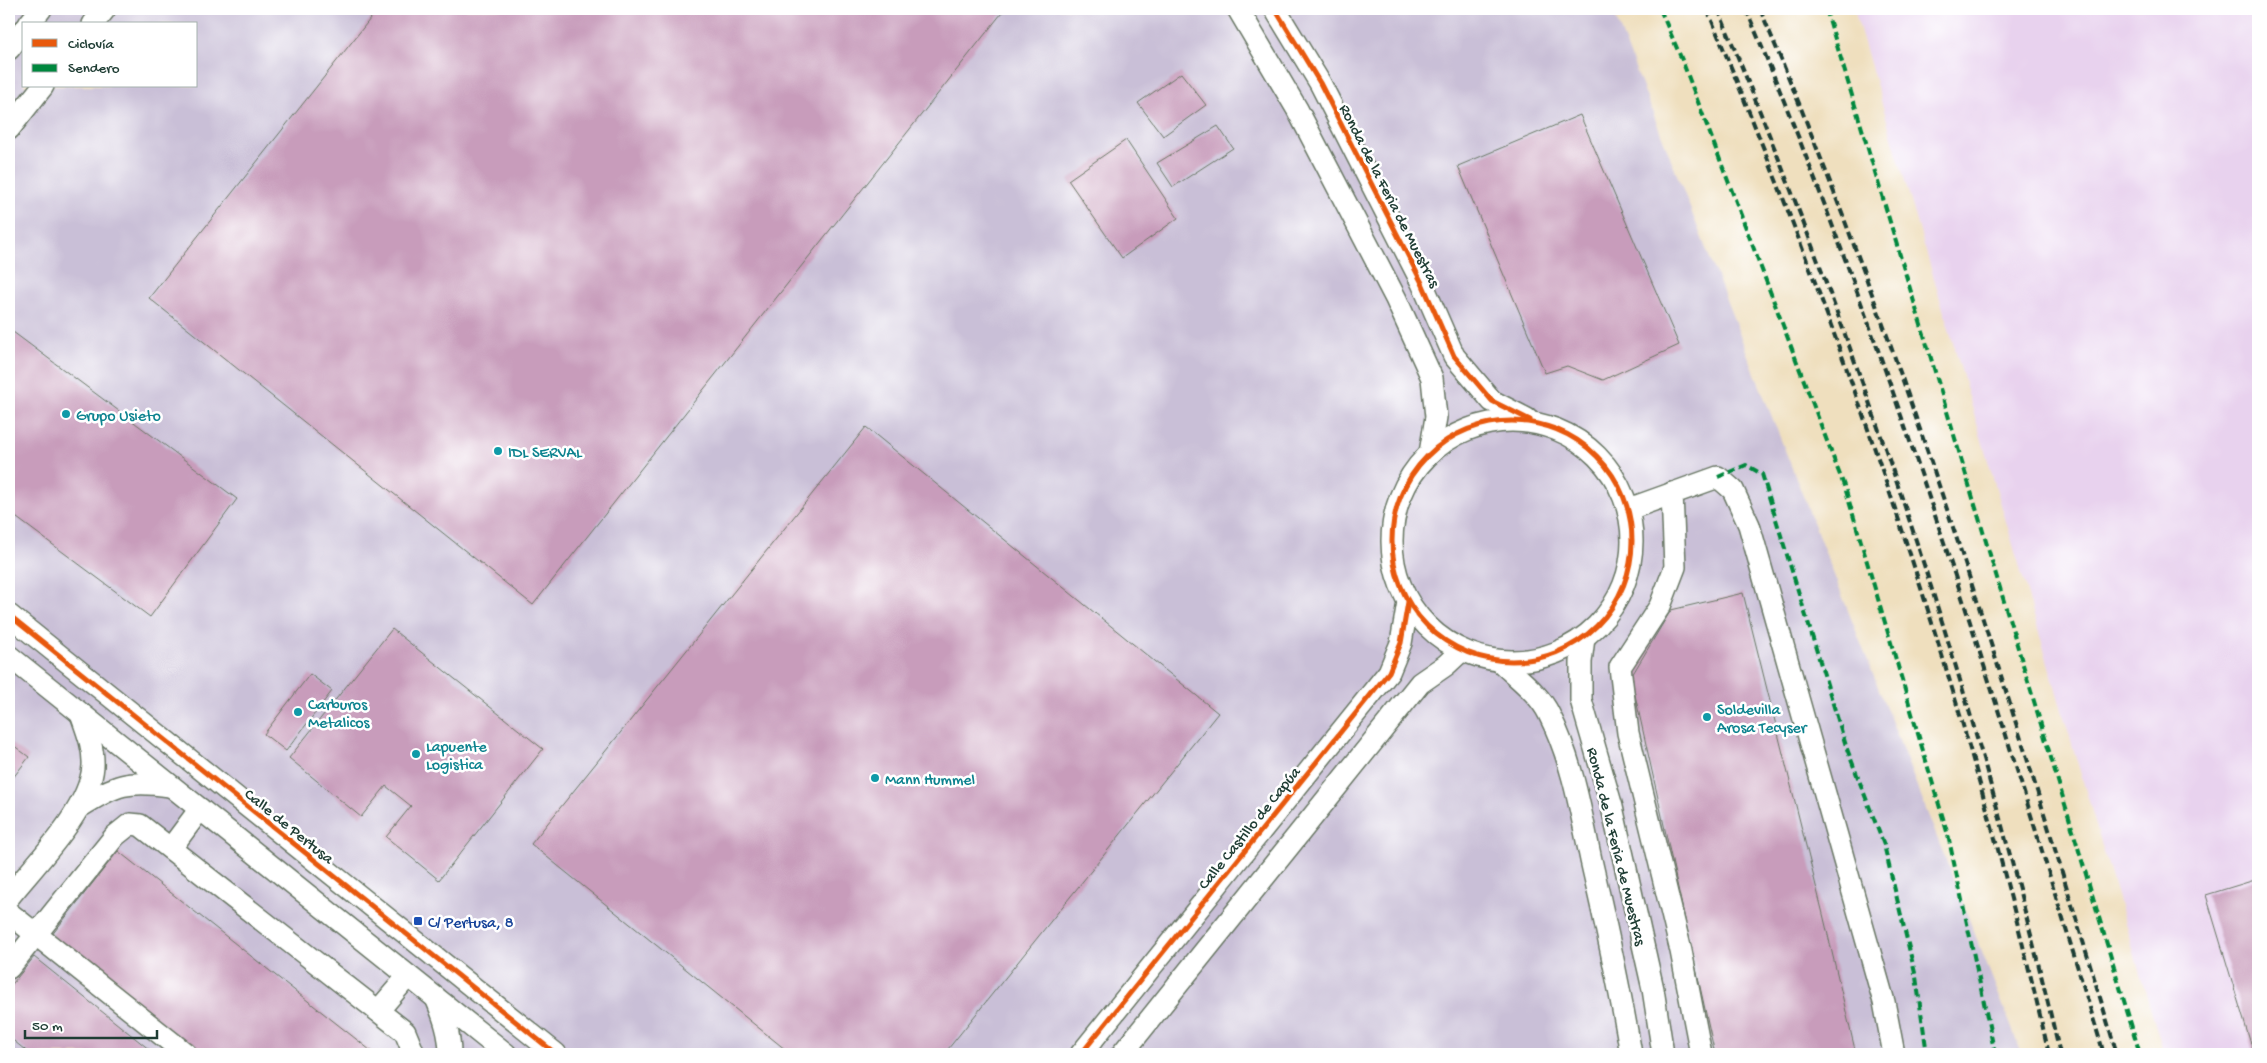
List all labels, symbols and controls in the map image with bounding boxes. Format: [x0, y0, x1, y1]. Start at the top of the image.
legend [22, 22, 198, 88]
text: Ciclovía [68, 36, 114, 54]
text: Sendero [68, 60, 120, 78]
street label: Ronda de la Feria de Muestras [1333, 102, 1443, 292]
marker: Grupo Usieto [60, 408, 72, 420]
place label: Grupo Usieto [76, 408, 161, 427]
marker: IDL SERVAL [492, 445, 504, 457]
place label: IDL SERVAL [508, 445, 583, 464]
place label: Carburos Metalicos [308, 697, 371, 734]
place label: Soldevilla Arosa Tecyser [1717, 702, 1808, 739]
marker: Carburos Metalicos [292, 706, 304, 718]
marker: Soldevilla Arosa Tecyser [1701, 711, 1713, 723]
place label: Lapuente Logistica [426, 739, 488, 776]
street label: Ronda de la Feria de Muestras [1581, 746, 1649, 949]
marker: Lapuente Logistica [410, 748, 422, 760]
street label: Calle Castillo de Capúa [1195, 763, 1307, 894]
marker: Mann Hummel [869, 772, 881, 784]
place label: Mann Hummel [885, 772, 975, 791]
street label: Calle de Pertusa [239, 786, 337, 870]
marker: C/ Pertusa, 8 [412, 915, 424, 927]
place label: C/ Pertusa, 8 [428, 915, 514, 934]
scale bar [25, 1008, 158, 1040]
text: 50 m [32, 1018, 63, 1036]

